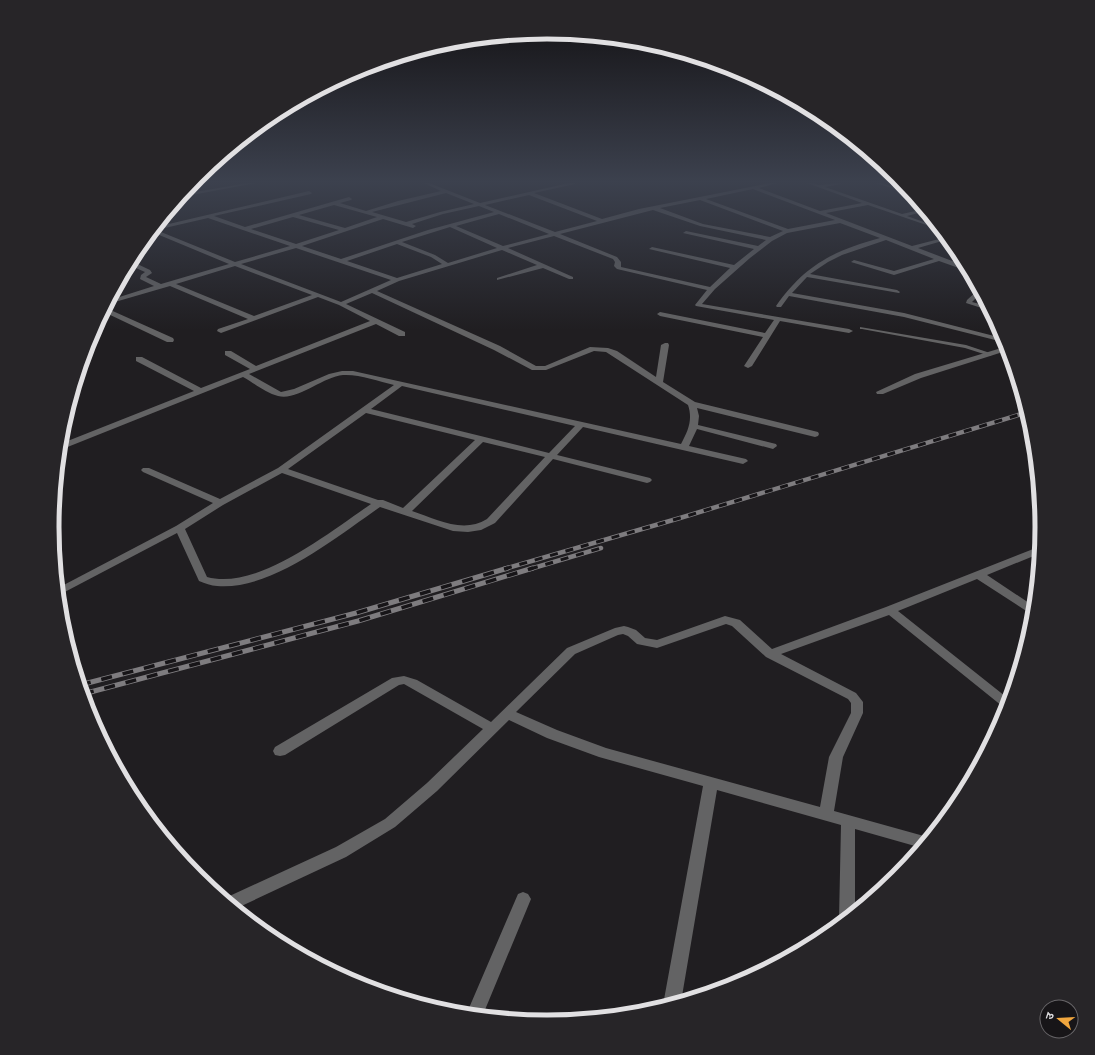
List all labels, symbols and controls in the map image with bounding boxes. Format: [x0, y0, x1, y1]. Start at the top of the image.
north arrow [1039, 999, 1079, 1039]
text: उ [1043, 1010, 1057, 1021]

